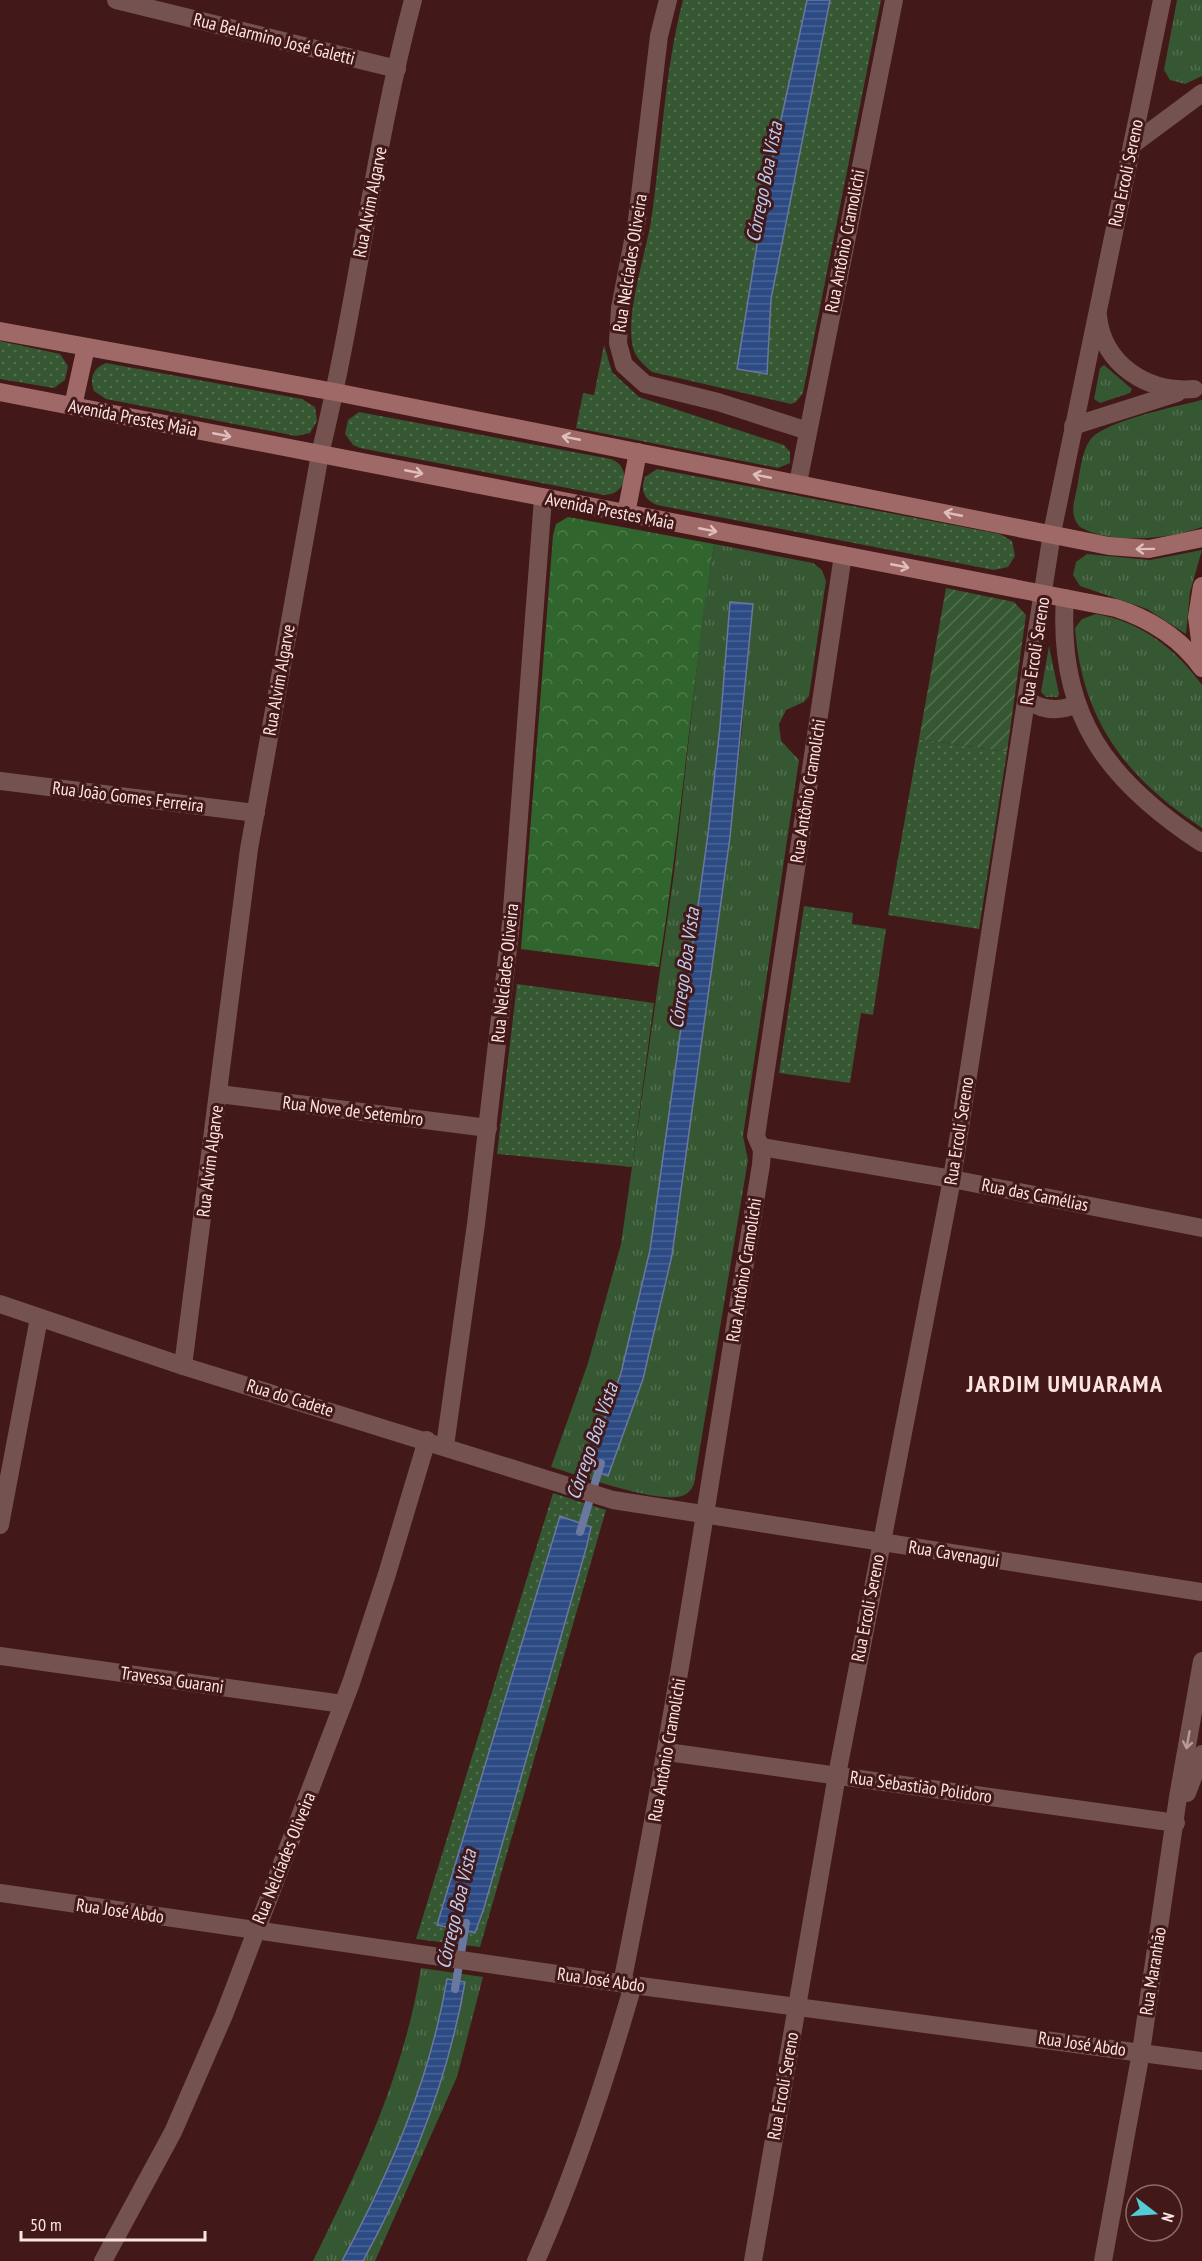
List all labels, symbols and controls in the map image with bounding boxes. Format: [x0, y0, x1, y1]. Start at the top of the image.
street label: Rua Belarmino José Galetti [191, 7, 357, 70]
street label: Rua Ercoli Sereno [1103, 117, 1148, 229]
water label: Córrego Boa Vista [740, 119, 789, 244]
street label: Rua Alvim Algarve [347, 144, 392, 259]
street label: Rua Antônio Cramolichi [819, 167, 870, 314]
street label: Rua Nelcíades Oliveira [607, 192, 652, 334]
street label: Avenida Prestes Maia [67, 394, 200, 441]
one-way arrow [212, 430, 232, 441]
one-way arrow [561, 432, 581, 443]
one-way arrow [404, 467, 423, 478]
one-way arrow [753, 470, 772, 481]
street label: Avenida Prestes Maia [544, 487, 677, 534]
one-way arrow [944, 508, 964, 519]
one-way arrow [698, 525, 718, 536]
one-way arrow [1135, 543, 1155, 554]
one-way arrow [889, 561, 909, 572]
street label: Rua Ercoli Sereno [1015, 595, 1054, 707]
street label: Rua Alvim Algarve [257, 622, 300, 737]
street label: Rua Antônio Cramolichi [785, 717, 830, 865]
street label: Rua João Gomes Ferreira [51, 776, 205, 817]
street label: Rua Nelcíades Oliveira [486, 902, 523, 1044]
water label: Córrego Boa Vista [663, 905, 705, 1030]
street label: Rua Ercoli Sereno [939, 1075, 978, 1187]
street label: Rua Nove de Setembro [281, 1090, 425, 1131]
street label: Rua Alvim Algarve [191, 1104, 228, 1218]
street label: Rua das Camélias [980, 1173, 1090, 1216]
street label: Rua Antônio Cramolichi [721, 1196, 766, 1344]
district label: JARDIM UMUARAMA [966, 1368, 1163, 1399]
street label: Rua do Cadete [244, 1373, 336, 1422]
water label: Córrego Boa Vista [560, 1378, 624, 1503]
street label: Rua Cavenagui [907, 1535, 1001, 1572]
street label: Rua Ercoli Sereno [846, 1552, 889, 1664]
street label: Travessa Guarani [119, 1661, 225, 1698]
street label: Rua Antônio Cramolichi [643, 1676, 690, 1823]
one-way arrow [1182, 1729, 1193, 1749]
street label: Rua Sebastião Polidoro [849, 1765, 994, 1808]
street label: Rua Nelcíades Oliveira [247, 1789, 320, 1927]
water label: Córrego Boa Vista [430, 1846, 483, 1971]
street label: Rua José Abdo [75, 1893, 166, 1928]
street label: Rua Maranhão [1134, 1925, 1171, 2017]
street label: Rua José Abdo [556, 1962, 647, 1997]
street label: Rua José Abdo [1037, 2026, 1128, 2061]
street label: Rua Ercoli Sereno [762, 2030, 803, 2142]
north arrow [1124, 2183, 1184, 2243]
scale bar [21, 2204, 206, 2242]
text: N [1158, 2210, 1179, 2224]
text: 50 m [30, 2213, 62, 2236]

